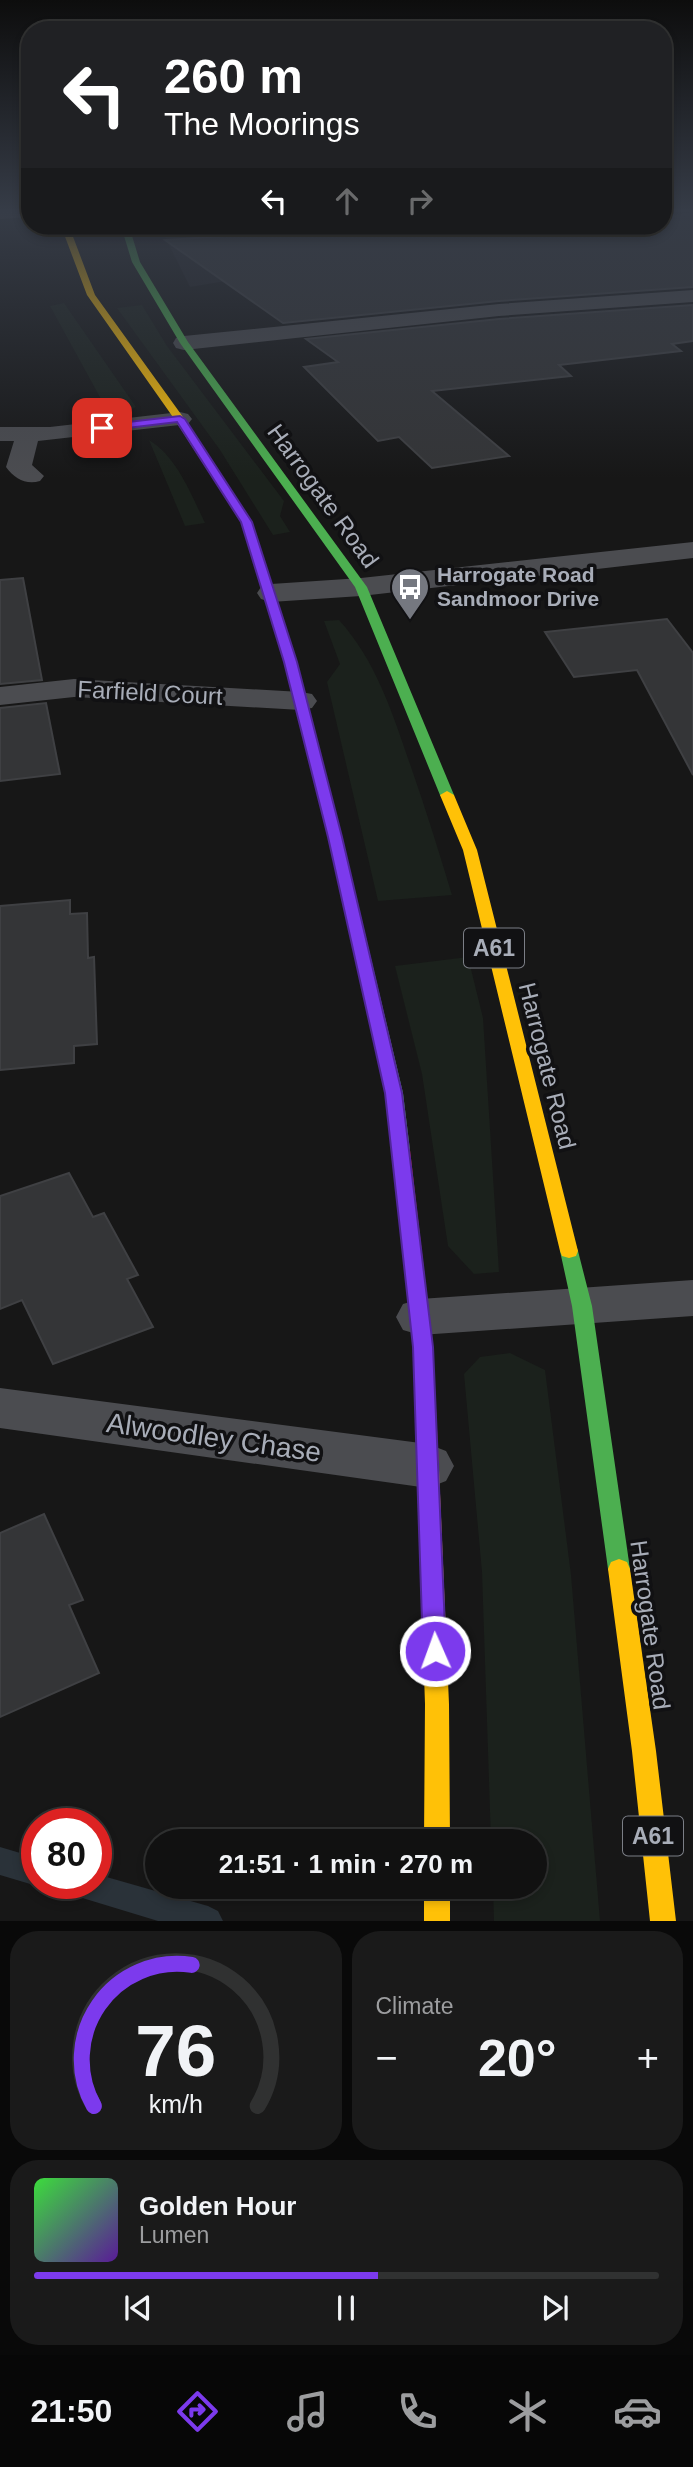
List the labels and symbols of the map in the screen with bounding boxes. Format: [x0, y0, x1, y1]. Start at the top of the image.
pin [72, 398, 132, 458]
street label: Harrogate Road [262, 419, 385, 573]
place label: Harrogate Road Sandmoor Drive [437, 563, 599, 610]
bus stop icon: Harrogate Road Sandmoor Drive [389, 566, 431, 621]
street label: Farfield Court [77, 675, 224, 710]
road number: A61 [464, 928, 524, 967]
street label: Harrogate Road [514, 980, 581, 1152]
street label: Alwoodley Chase [105, 1407, 323, 1468]
street label: Harrogate Road [625, 1538, 676, 1711]
position arrow [398, 1614, 472, 1688]
speed limit sign: 80 [21, 1808, 112, 1899]
road number: A61 [623, 1816, 683, 1856]

